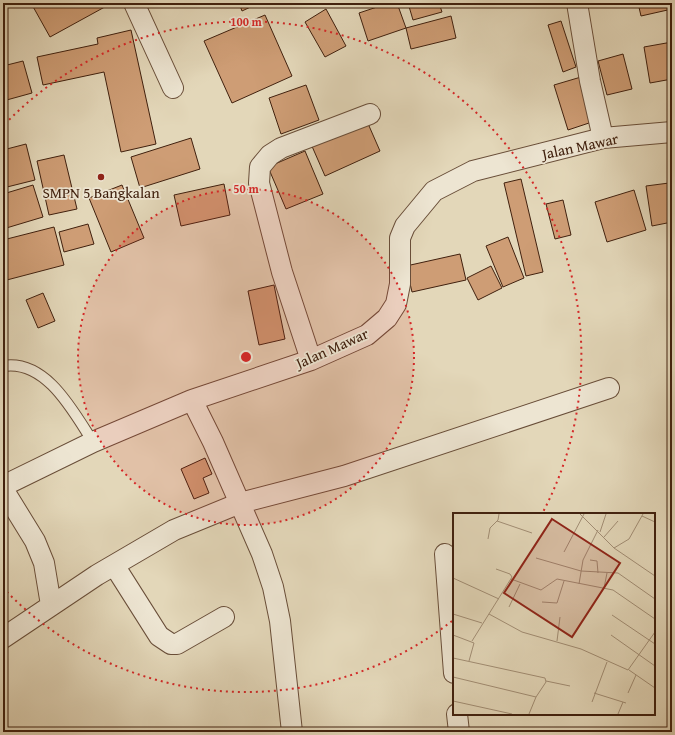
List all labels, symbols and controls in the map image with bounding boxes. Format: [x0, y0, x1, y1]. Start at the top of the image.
text: 100 m [230, 13, 263, 30]
street label: Jalan Mawar [538, 128, 620, 165]
marker: SMPN 5 Bangkalan [96, 172, 106, 182]
text: 50 m [233, 180, 259, 197]
place label: SMPN 5 Bangkalan [42, 182, 160, 203]
street label: Jalan Mawar [290, 323, 372, 374]
centre of rings [239, 350, 253, 364]
inset map [453, 513, 655, 715]

